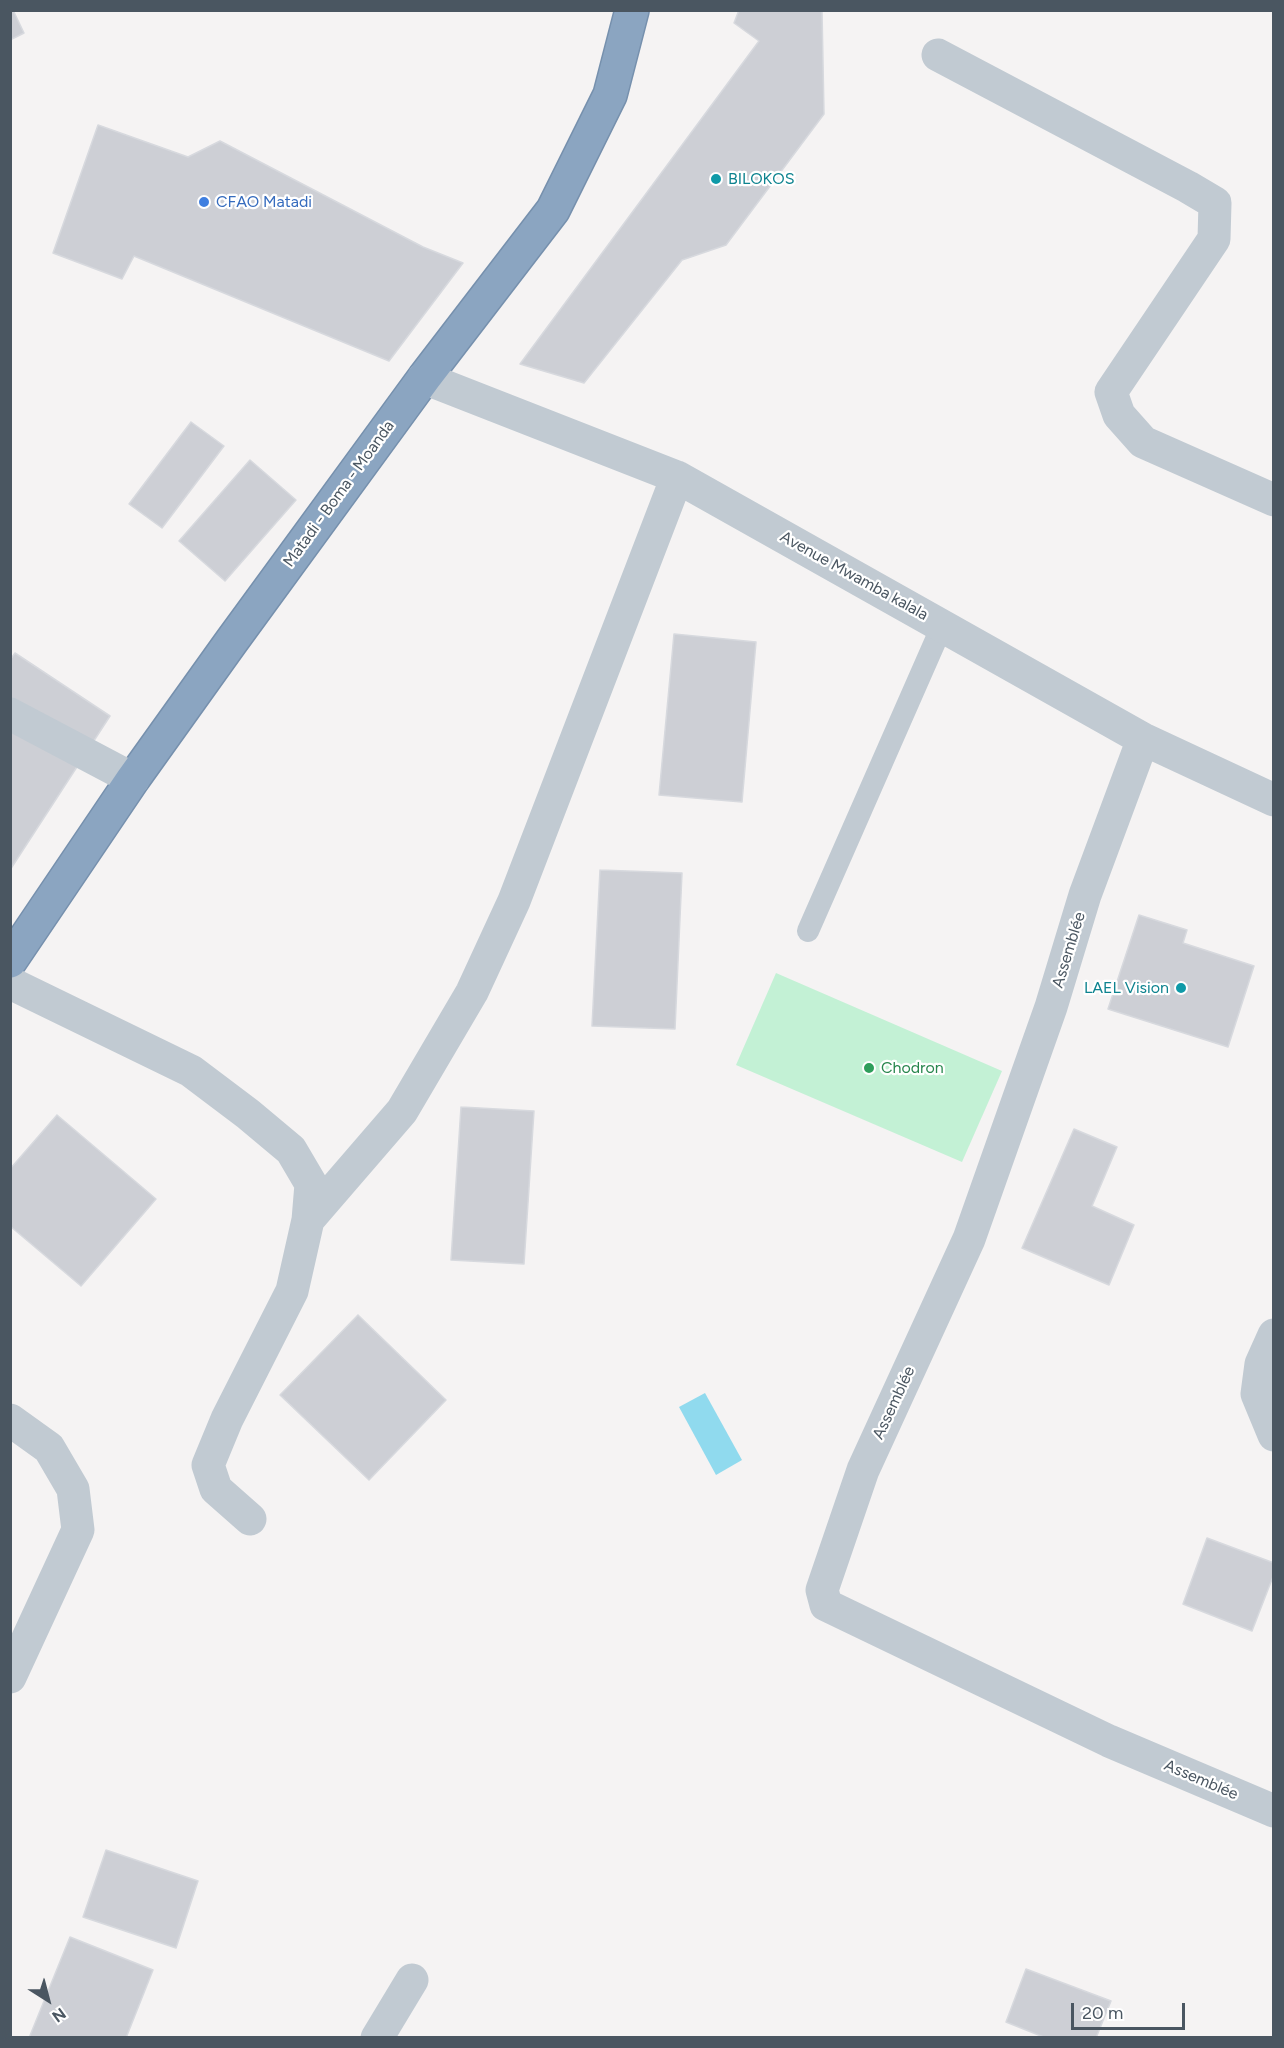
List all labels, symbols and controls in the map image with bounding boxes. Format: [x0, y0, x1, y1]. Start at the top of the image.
place label: BILOKOS [728, 169, 795, 189]
marker: BILOKOS [709, 172, 723, 186]
place label: CFAO Matadi [216, 192, 312, 212]
marker: CFAO Matadi [197, 195, 211, 209]
street label: Matadi - Boma - Moanda [279, 417, 399, 571]
street label: Avenue Mwamba kalala [777, 527, 931, 625]
street label: Assemblée [1048, 910, 1090, 990]
place label: LAEL Vision [1084, 978, 1169, 998]
marker: LAEL Vision [1174, 981, 1188, 995]
place label: Chodron [881, 1058, 944, 1078]
marker: Chodron [862, 1061, 876, 1075]
street label: Assemblée [869, 1363, 919, 1443]
street label: Assemblée [1161, 1756, 1241, 1804]
north arrow [18, 1970, 78, 2030]
scale bar [1074, 1991, 1188, 2029]
text: 20 m [1082, 2002, 1123, 2024]
text: N [48, 2004, 69, 2026]

